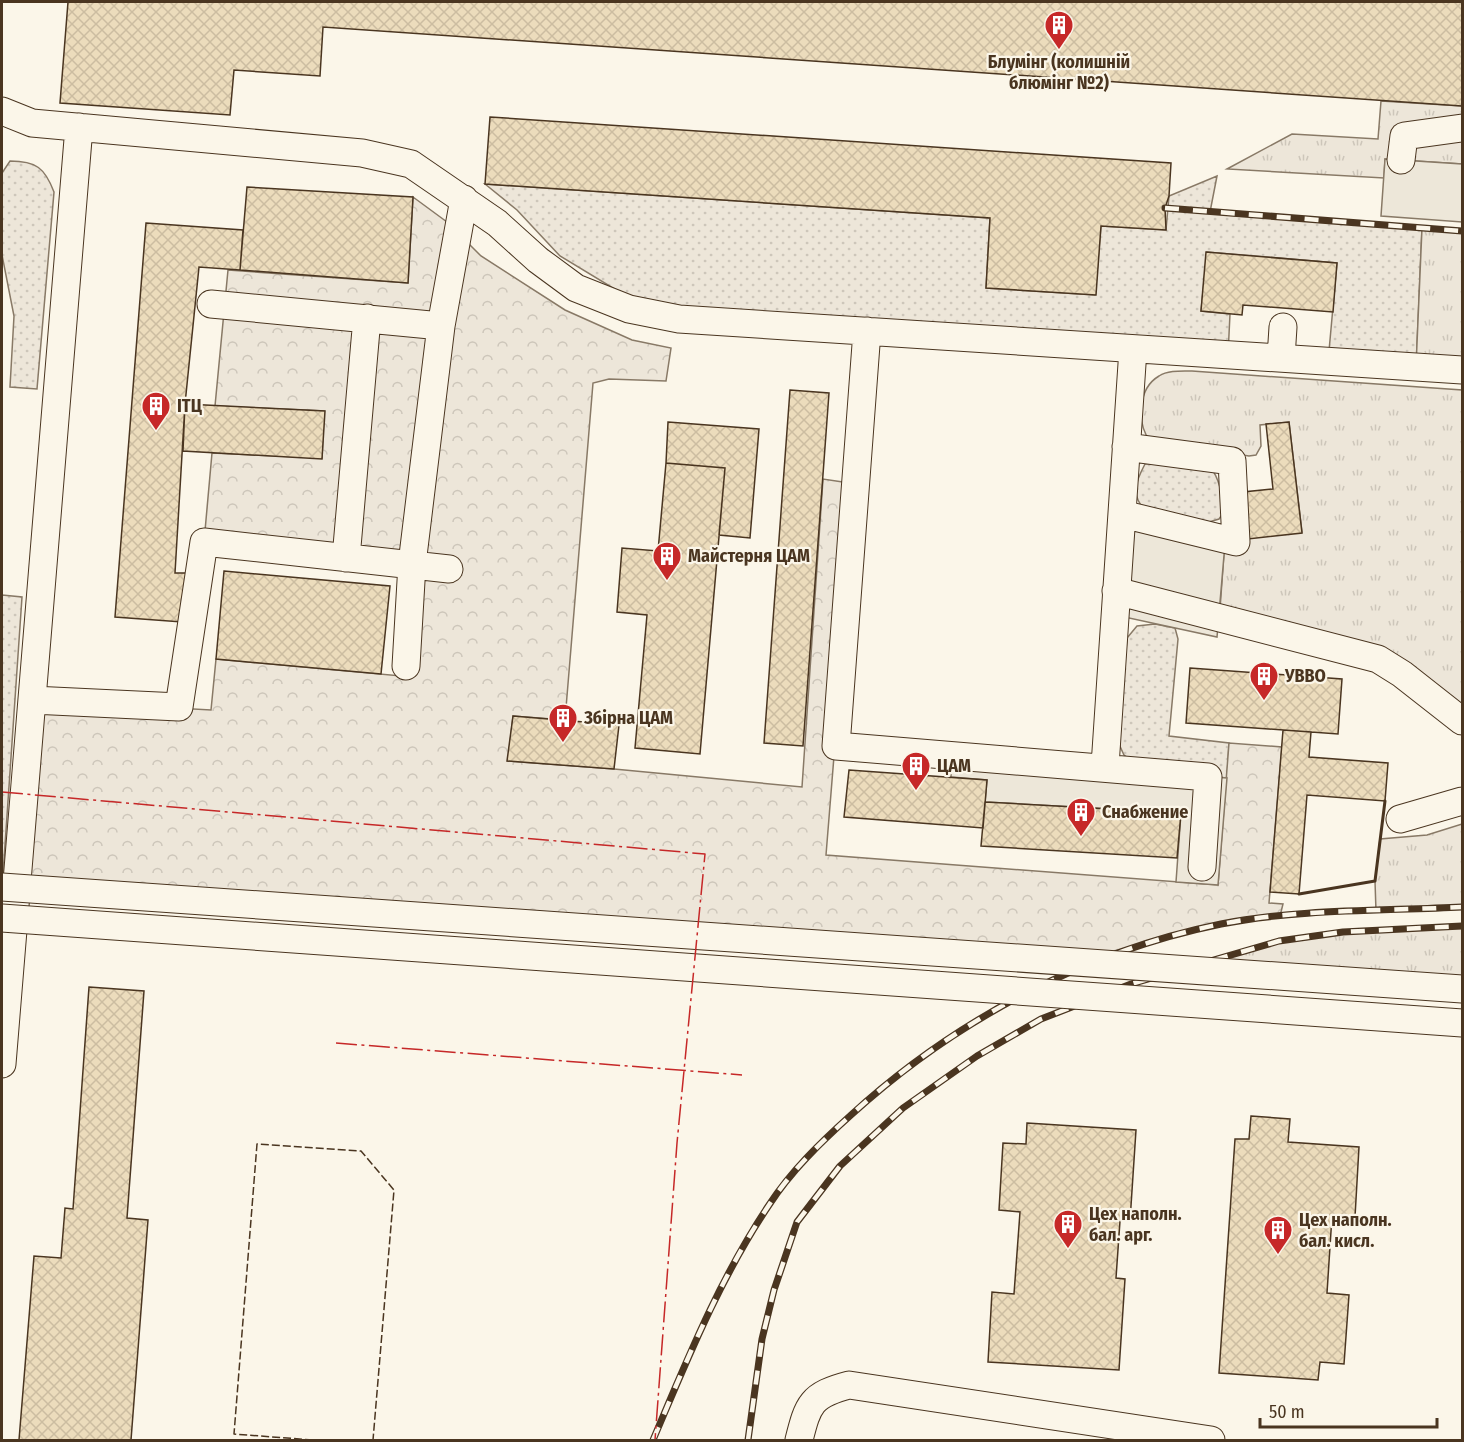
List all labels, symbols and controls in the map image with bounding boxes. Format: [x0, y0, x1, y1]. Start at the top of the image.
building icon: Блумінг (колишній блюмінг №2) [1043, 9, 1075, 51]
place label: Блумінг (колишній блюмінг №2) [988, 51, 1130, 94]
building icon: ІТЦ [140, 390, 172, 432]
place label: ІТЦ [177, 395, 203, 417]
building icon: Майстерня ЦАМ [651, 540, 683, 582]
place label: Майстерня ЦАМ [688, 545, 810, 567]
building icon: УВВО [1248, 660, 1280, 702]
place label: УВВО [1284, 665, 1326, 687]
building icon: Збірна ЦАМ [547, 702, 579, 744]
place label: Збірна ЦАМ [583, 707, 673, 729]
building icon: ЦАМ [900, 750, 932, 792]
place label: ЦАМ [937, 755, 971, 777]
building icon: Снабжение [1065, 796, 1097, 838]
place label: Снабжение [1102, 801, 1188, 823]
place label: Цех наполн. бал. арг. [1089, 1203, 1182, 1246]
building icon: Цех наполн. бал. арг. [1052, 1208, 1084, 1250]
place label: Цех наполн. бал. кисл. [1299, 1209, 1392, 1252]
building icon: Цех наполн. бал. кисл. [1262, 1214, 1294, 1256]
scale bar [1260, 1391, 1437, 1429]
text: 50 m [1269, 1401, 1305, 1423]

